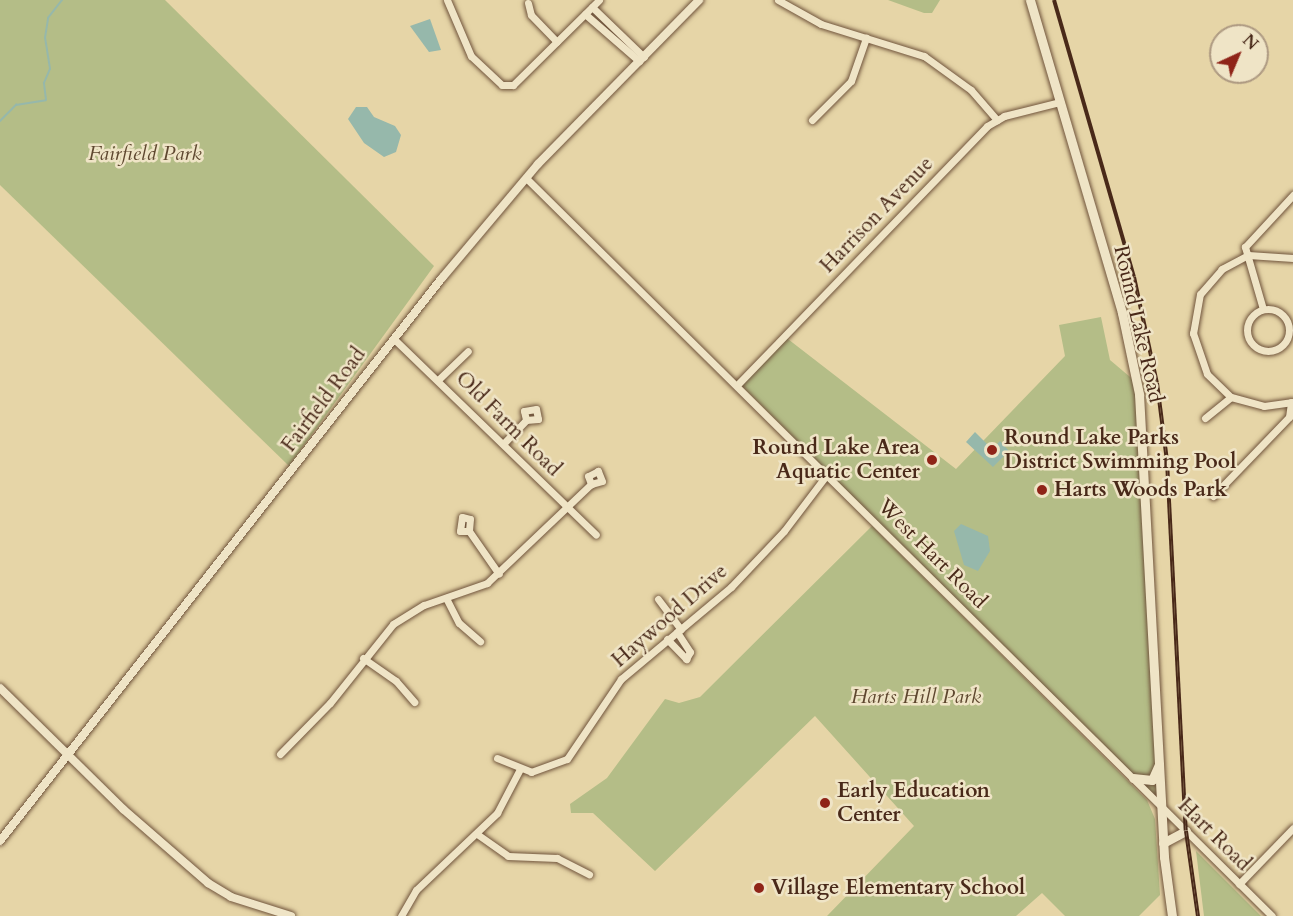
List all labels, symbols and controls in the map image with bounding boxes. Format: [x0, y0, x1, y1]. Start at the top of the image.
north arrow [1209, 24, 1269, 84]
text: N [1237, 30, 1263, 55]
park label: Fairfield Park [88, 141, 202, 167]
street label: Harrison Avenue [815, 152, 939, 278]
street label: Round Lake Road [1108, 243, 1168, 405]
street label: Fairfield Road [277, 343, 371, 457]
street label: Old Farm Road [450, 366, 566, 482]
place label: Round Lake Parks District Swimming Pool [1004, 425, 1236, 475]
place label: Round Lake Area Aquatic Center [752, 435, 920, 485]
marker: Round Lake Parks District Swimming Pool [985, 443, 999, 457]
marker: Round Lake Area Aquatic Center [925, 453, 939, 467]
place label: Harts Woods Park [1054, 477, 1227, 503]
marker: Harts Woods Park [1035, 483, 1049, 497]
street label: West Hart Road [872, 494, 992, 614]
street label: Haywood Drive [607, 559, 733, 673]
park label: Harts Hill Park [851, 684, 981, 710]
place label: Early Education Center [837, 778, 990, 828]
street label: Hart Road [1172, 793, 1256, 877]
marker: Early Education Center [818, 796, 832, 810]
place label: Village Elementary School [771, 875, 1025, 901]
marker: Village Elementary School [752, 881, 766, 895]

